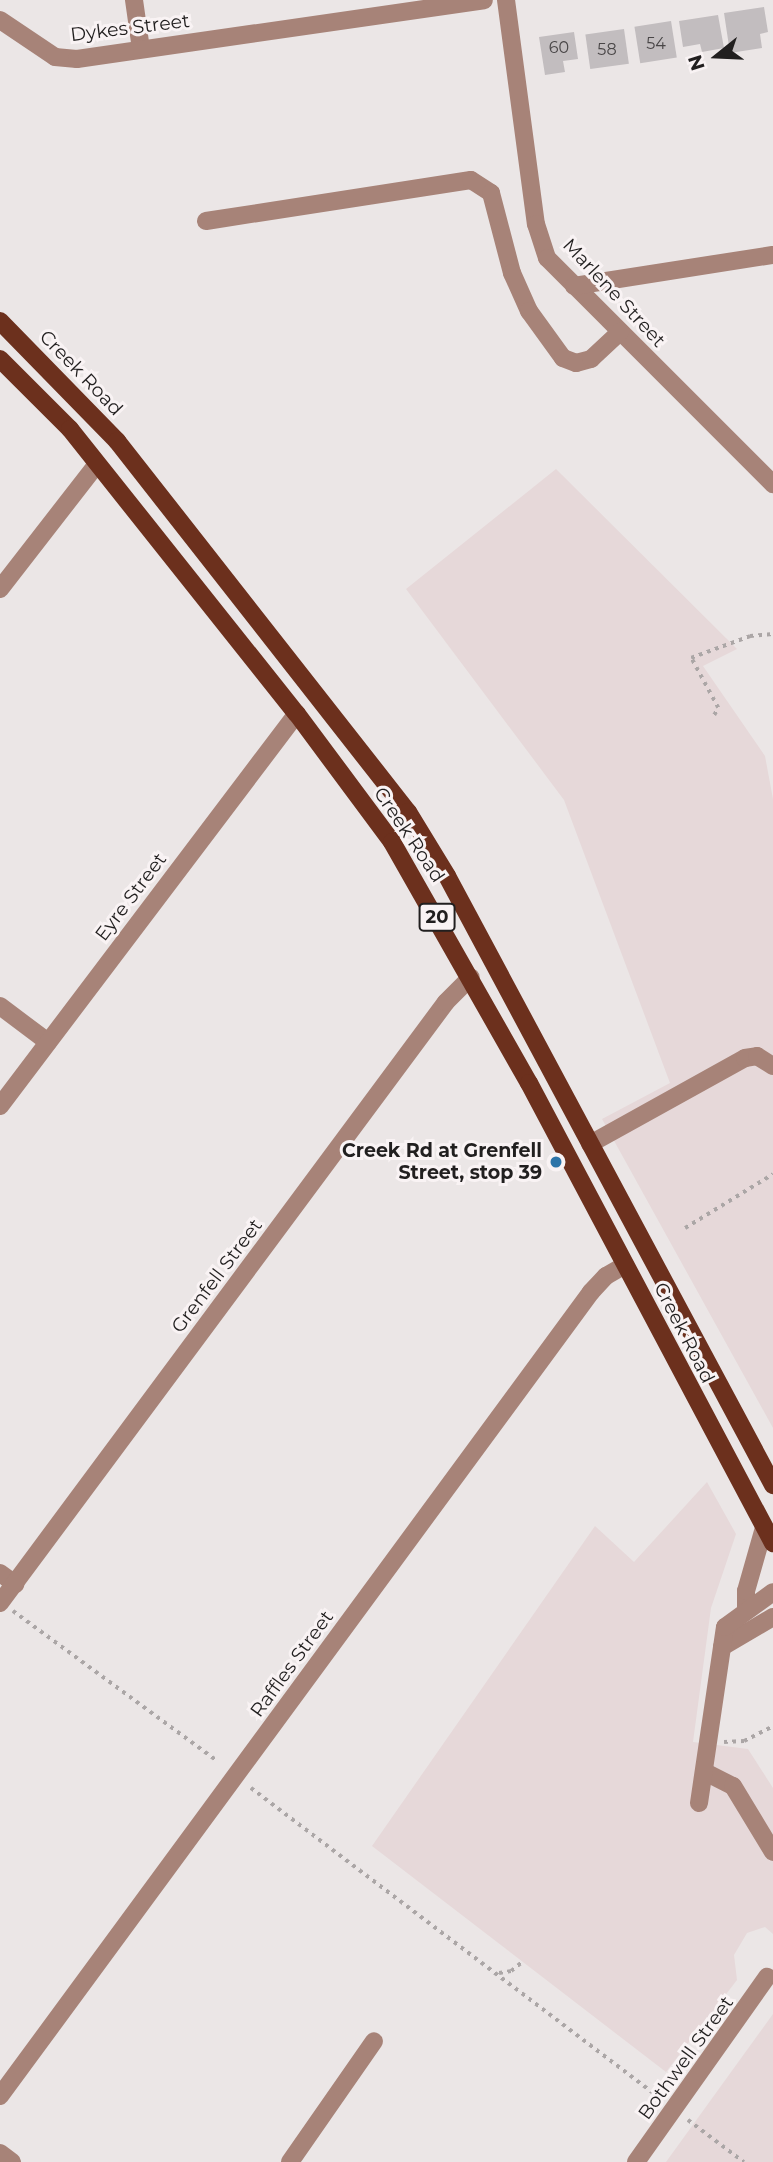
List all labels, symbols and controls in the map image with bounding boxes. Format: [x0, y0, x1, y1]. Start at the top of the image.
street label: Dykes Street [69, 9, 191, 47]
north arrow [682, 21, 752, 91]
house number: 54 [646, 34, 666, 54]
house number: 60 [549, 38, 569, 58]
house number: 58 [597, 40, 617, 60]
text: N [683, 52, 710, 74]
street label: Marlene Street [558, 234, 670, 352]
street label: Creek Road [35, 326, 127, 420]
street label: Creek Road [369, 783, 449, 887]
street label: Eyre Street [91, 848, 171, 946]
road number: 20 [418, 902, 456, 932]
place label: Creek Rd at Grenfell Street, stop 39 [342, 1140, 542, 1184]
marker: Creek Rd at Grenfell Street, stop 39 [548, 1154, 564, 1170]
street label: Grenfell Street [167, 1215, 267, 1337]
street label: Creek Road [649, 1279, 719, 1387]
street label: Raffles Street [246, 1606, 338, 1722]
street label: Bothwell Street [634, 1992, 738, 2124]

